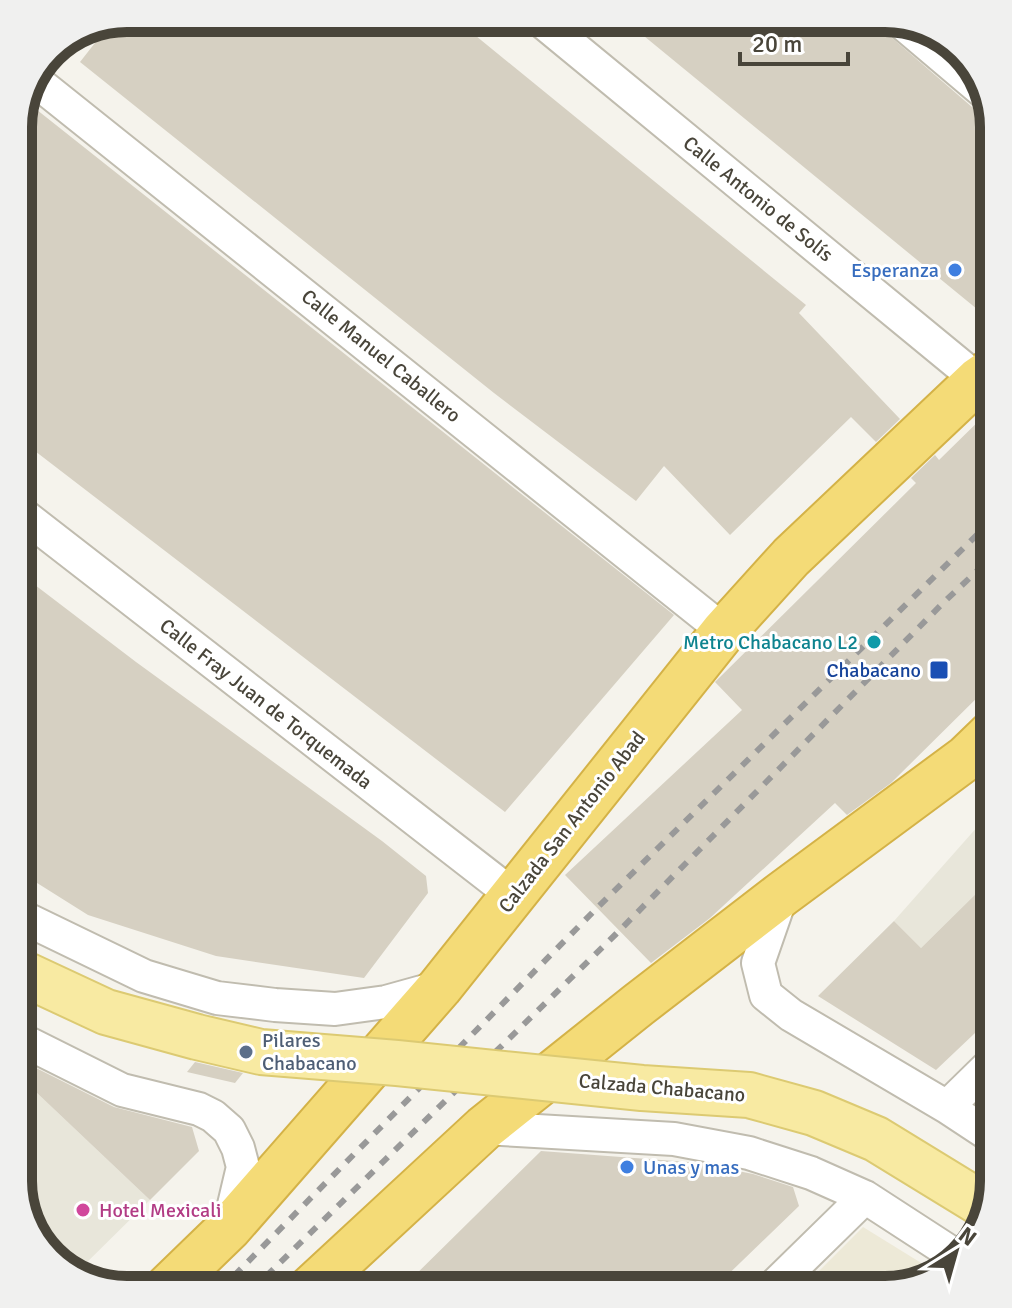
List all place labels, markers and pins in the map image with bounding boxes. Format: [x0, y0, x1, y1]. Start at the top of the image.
place label: Esperanza [851, 258, 939, 283]
marker: Esperanza [946, 261, 964, 279]
place label: Metro Chabacano L2 [683, 630, 858, 655]
marker: Metro Chabacano L2 [865, 633, 883, 651]
place label: Chabacano [826, 658, 921, 683]
marker: Chabacano [928, 659, 950, 681]
place label: Pilares Chabacano [262, 1028, 357, 1076]
marker: Pilares Chabacano [237, 1043, 255, 1061]
place label: Unas y mas [643, 1155, 739, 1180]
marker: Unas y mas [618, 1158, 636, 1176]
place label: Hotel Mexicali [99, 1198, 221, 1223]
marker: Hotel Mexicali [74, 1201, 92, 1219]

